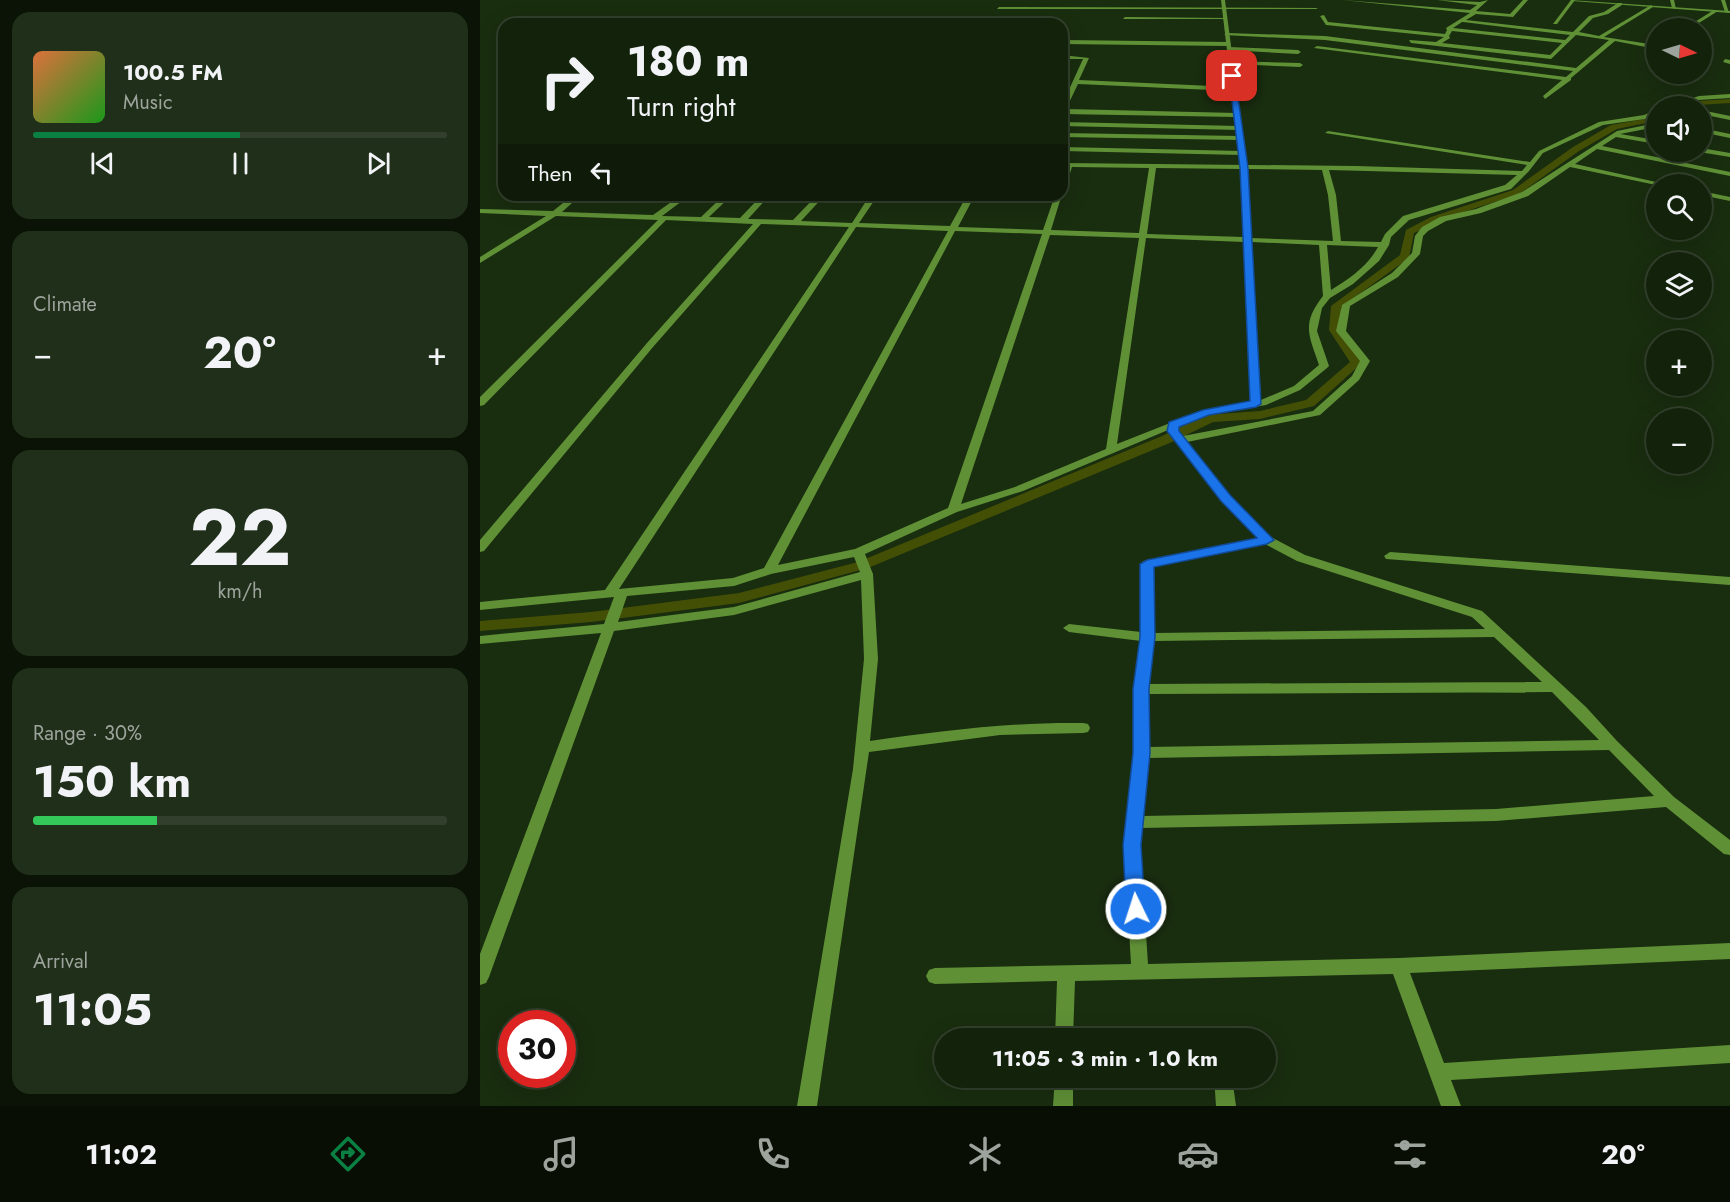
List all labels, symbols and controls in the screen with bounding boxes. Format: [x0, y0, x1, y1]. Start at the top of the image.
north arrow [1646, 18, 1712, 84]
map controls [1646, 18, 1712, 474]
text: 180 m [627, 31, 750, 92]
icon: right [528, 42, 606, 120]
pin [1206, 50, 1257, 101]
text: 100.5 FM [123, 56, 223, 88]
icon: arrive [1215, 59, 1248, 92]
text: Turn right [627, 87, 735, 126]
text: Music [123, 88, 173, 117]
button: sound [1646, 96, 1712, 162]
icon: previous [86, 147, 119, 180]
icon: pause [224, 147, 257, 180]
icon: next [362, 147, 395, 180]
icon: left [585, 156, 618, 189]
text: Then [528, 157, 573, 189]
button: search [1646, 174, 1712, 240]
button: layers [1646, 252, 1712, 318]
text: Climate [33, 290, 97, 319]
text: 20° [203, 320, 276, 385]
text: − [33, 330, 52, 377]
text: + [427, 330, 447, 377]
button: + [1646, 330, 1712, 396]
button: − [1646, 408, 1712, 474]
text: 22 [189, 482, 291, 594]
text: km/h [217, 577, 263, 606]
text: Range · 30% [33, 719, 142, 748]
text: 150 km [33, 749, 191, 814]
position arrow [1104, 877, 1168, 941]
text: Arrival [33, 947, 88, 976]
text: 11:05 [33, 977, 152, 1042]
speed limit sign: 30 [498, 1010, 576, 1088]
text: 11:05 · 3 min · 1.0 km [992, 1042, 1218, 1074]
icon: directions [327, 1133, 369, 1175]
icon: music [540, 1133, 582, 1175]
icon: phone [752, 1133, 794, 1175]
icon: climate [964, 1133, 1006, 1175]
icon: car [1177, 1133, 1219, 1175]
icon: filters [1389, 1133, 1431, 1175]
text: 11:02 [85, 1135, 157, 1174]
text: 20° [1601, 1135, 1645, 1174]

